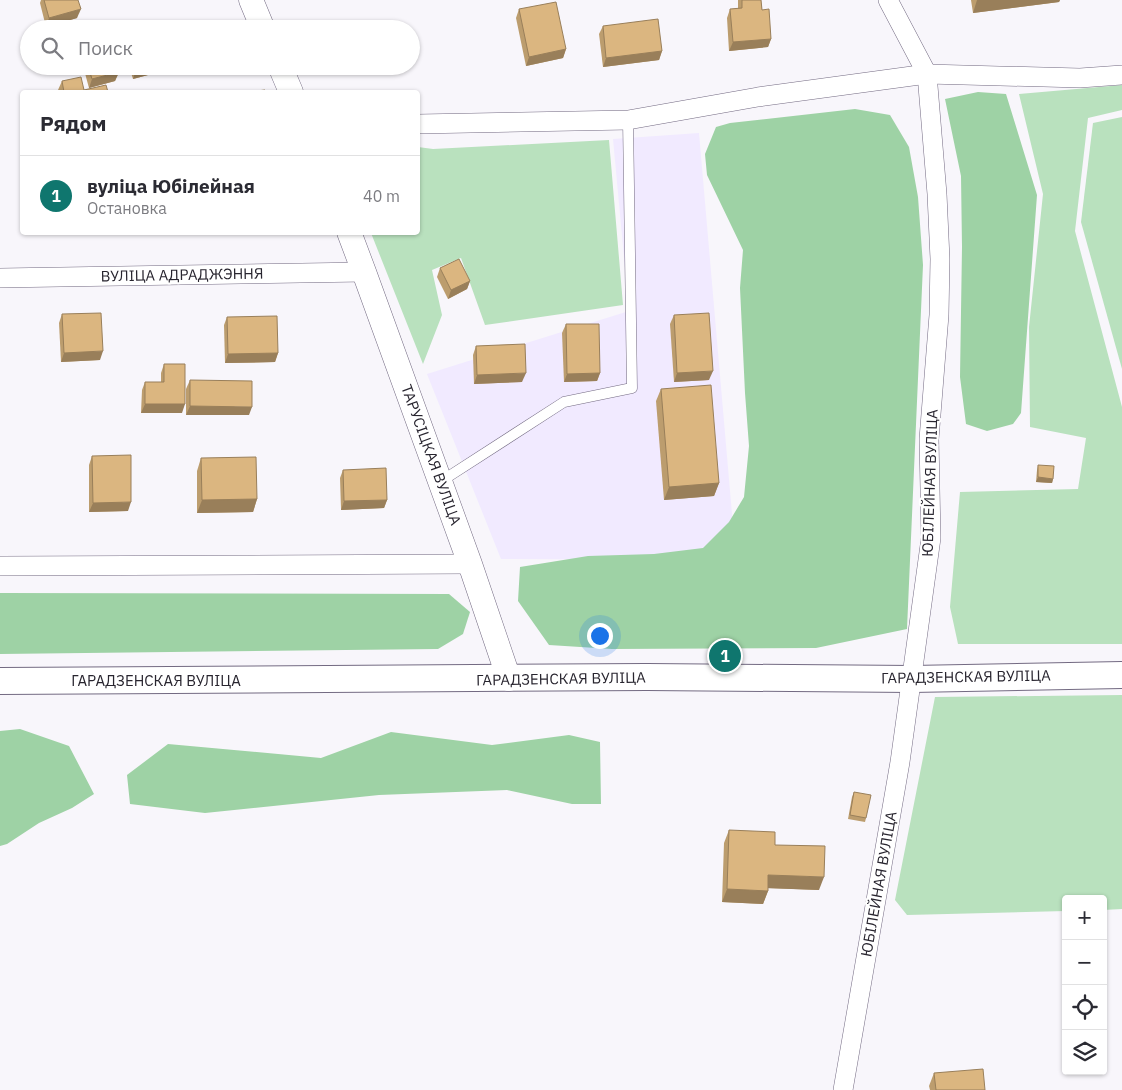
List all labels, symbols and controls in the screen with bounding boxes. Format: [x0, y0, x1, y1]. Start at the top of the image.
search box [20, 20, 420, 75]
icon: search [38, 34, 66, 62]
text: Поиск [78, 36, 133, 60]
text: Рядом [40, 109, 107, 137]
text: вуліца Юбілейная [87, 174, 255, 198]
text: 1 [51, 186, 61, 206]
text: 40 m [363, 186, 400, 206]
text: Остановка [87, 198, 167, 218]
street label: ВУЛІЦА АДРАДЖЭННЯ [100, 264, 264, 285]
street label: ТАРУСІЦКАЯ ВУЛІЦА [397, 382, 466, 528]
street label: ЮБІЛЕЙНАЯ ВУЛІЦА [917, 409, 942, 557]
your location [587, 623, 613, 649]
pin: 1 [709, 637, 741, 675]
street label: ГАРАДЗЕНСКАЯ ВУЛІЦА [881, 666, 1051, 687]
street label: ГАРАДЗЕНСКАЯ ВУЛІЦА [476, 668, 646, 689]
street label: ГАРАДЗЕНСКАЯ ВУЛІЦА [71, 671, 241, 690]
street label: ЮБІЛЕЙНАЯ ВУЛІЦА [856, 809, 901, 958]
map controls [1062, 895, 1107, 1075]
button: + [1062, 895, 1107, 940]
button: − [1062, 940, 1107, 985]
button: locate [1062, 985, 1107, 1030]
button: layers [1062, 1030, 1107, 1075]

